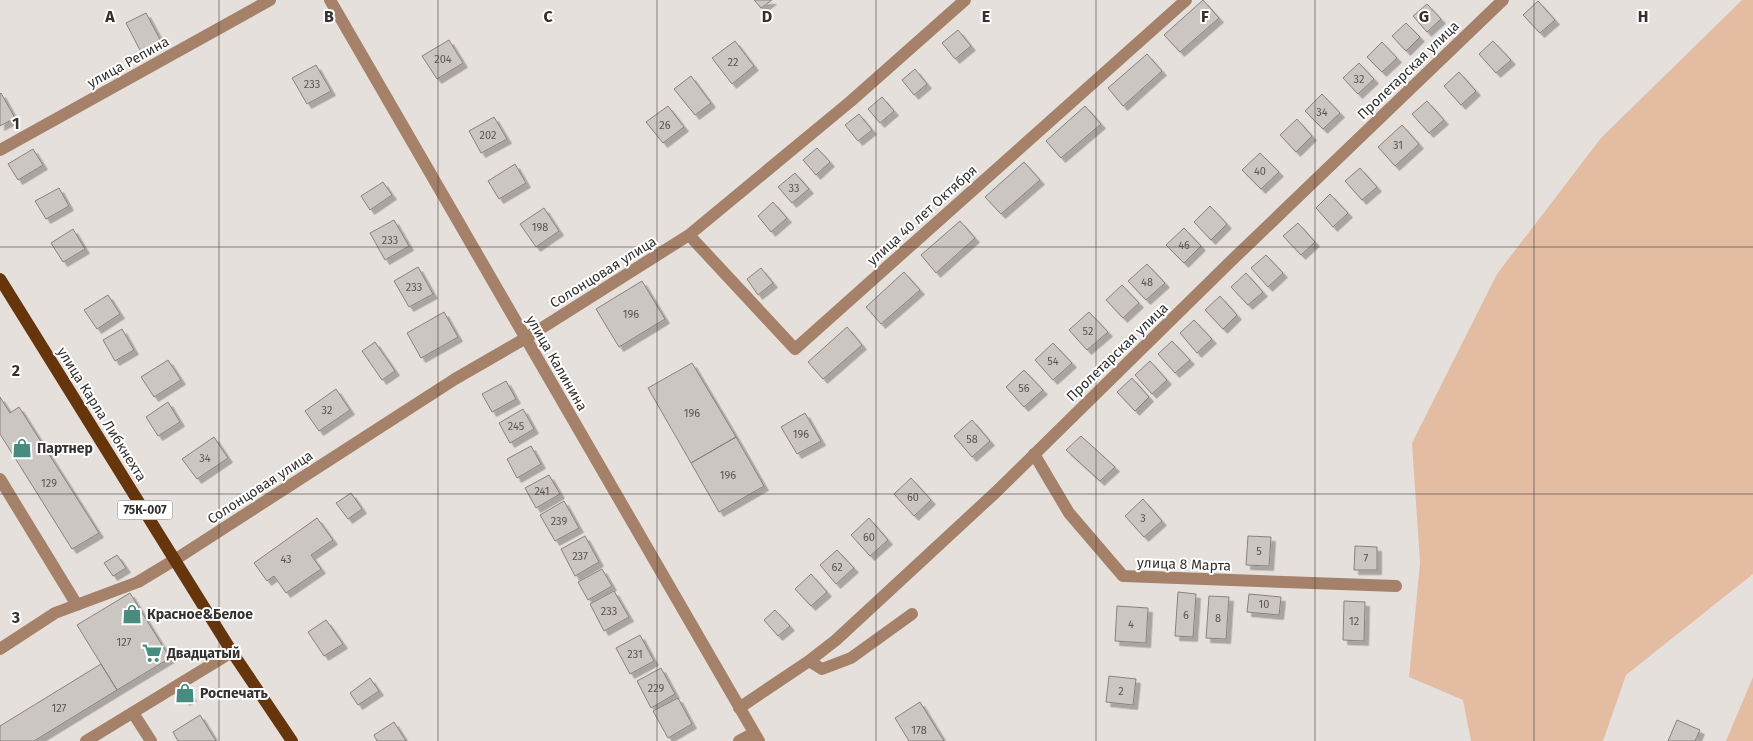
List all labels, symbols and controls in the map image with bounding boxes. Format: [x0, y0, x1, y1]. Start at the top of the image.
text: A [104, 7, 115, 26]
text: B [324, 7, 334, 26]
text: C [543, 7, 553, 26]
text: D [762, 7, 772, 26]
text: E [982, 7, 990, 26]
text: F [1201, 7, 1209, 26]
text: G [1419, 7, 1429, 26]
text: H [1638, 7, 1648, 26]
street label: Пролетарская улица [1354, 17, 1463, 123]
street label: улица Репина [84, 33, 172, 92]
house number: 204 [434, 53, 452, 66]
house number: 22 [728, 56, 738, 69]
house number: 32 [1354, 73, 1364, 86]
house number: 233 [304, 78, 320, 91]
house number: 34 [1316, 106, 1328, 119]
text: 1 [12, 114, 20, 133]
house number: 26 [659, 119, 671, 132]
house number: 202 [480, 129, 496, 142]
house number: 31 [1393, 139, 1403, 152]
street label: улица 40 лет Октября [864, 162, 981, 269]
house number: 40 [1254, 165, 1266, 178]
house number: 33 [789, 182, 799, 195]
house number: 198 [532, 221, 548, 234]
street label: Солонцовая улица [547, 233, 660, 312]
house number: 233 [382, 234, 398, 247]
house number: 46 [1178, 239, 1190, 252]
house number: 48 [1141, 276, 1153, 289]
house number: 233 [406, 281, 422, 294]
street label: Пролетарская улица [1063, 299, 1172, 405]
house number: 196 [623, 308, 639, 321]
street label: улица Калинина [522, 312, 591, 414]
house number: 52 [1083, 325, 1093, 338]
street label: улица Карла Либкнехта [53, 344, 150, 484]
house number: 54 [1047, 355, 1059, 368]
text: 2 [12, 361, 20, 380]
house number: 56 [1018, 382, 1030, 395]
house number: 32 [322, 404, 332, 417]
house number: 196 [684, 407, 700, 420]
house number: 245 [508, 420, 525, 433]
house number: 196 [793, 428, 809, 441]
house number: 58 [966, 433, 978, 446]
shop icon: Партнер [11, 437, 33, 459]
place label: Партнер [37, 440, 93, 457]
street label: Солонцовая улица [204, 447, 316, 528]
house number: 34 [199, 452, 211, 465]
house number: 196 [720, 469, 736, 482]
house number: 129 [41, 477, 57, 490]
house number: 241 [534, 485, 550, 498]
house number: 60 [907, 491, 919, 504]
road number: 75К-007 [118, 500, 172, 520]
house number: 3 [1140, 512, 1146, 525]
house number: 239 [551, 515, 567, 528]
house number: 60 [863, 531, 875, 544]
house number: 5 [1256, 545, 1262, 558]
house number: 237 [572, 550, 588, 563]
house number: 7 [1364, 552, 1369, 565]
house number: 43 [280, 553, 292, 566]
street label: улица 8 Марта [1137, 554, 1231, 575]
house number: 62 [831, 561, 843, 574]
house number: 10 [1259, 598, 1269, 611]
shop icon: Красное&Белое [121, 603, 143, 625]
house number: 233 [601, 605, 617, 618]
place label: Красное&Белое [147, 606, 253, 623]
text: 3 [11, 608, 20, 627]
house number: 6 [1183, 609, 1189, 622]
house number: 8 [1215, 612, 1221, 625]
house number: 12 [1349, 615, 1359, 628]
house number: 4 [1128, 618, 1134, 631]
house number: 127 [117, 636, 132, 649]
supermarket icon: Двадцатый [141, 642, 163, 664]
place label: Двадцатый [166, 645, 240, 662]
house number: 231 [627, 648, 643, 661]
shop icon: Роспечать [174, 682, 196, 704]
house number: 229 [648, 682, 664, 695]
place label: Роспечать [200, 685, 268, 702]
house number: 2 [1118, 685, 1124, 698]
house number: 127 [52, 702, 67, 715]
house number: 178 [911, 724, 927, 737]

